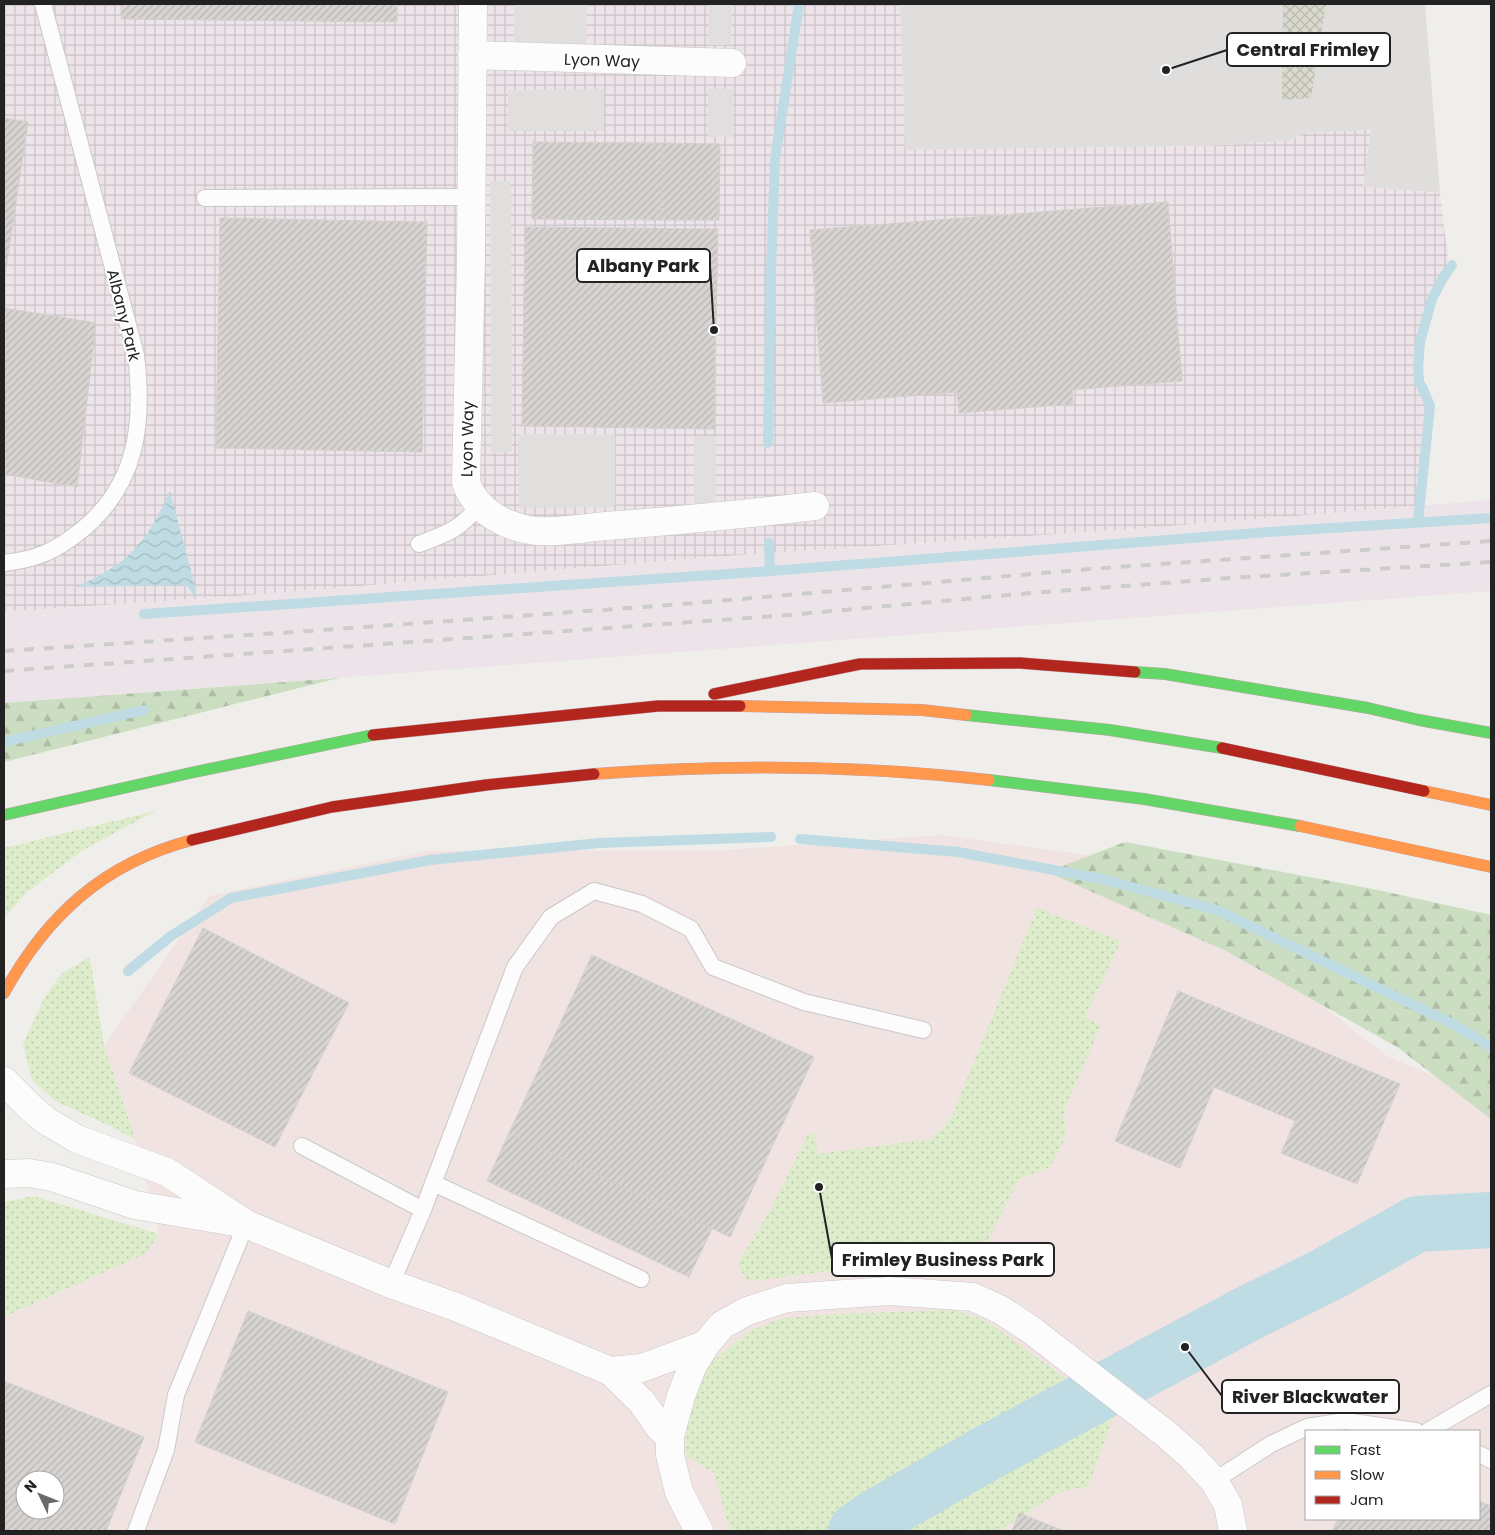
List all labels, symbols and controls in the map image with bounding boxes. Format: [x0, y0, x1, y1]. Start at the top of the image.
callout: Central Frimley [1227, 33, 1390, 66]
text: Central Frimley [1237, 37, 1380, 62]
street label: Lyon Way [564, 48, 640, 73]
callout: Albany Park [577, 249, 710, 282]
text: Albany Park [587, 253, 700, 278]
street label: Albany Park [101, 267, 146, 364]
street label: Lyon Way [455, 401, 480, 477]
callout: Frimley Business Park [832, 1243, 1054, 1276]
text: Frimley Business Park [842, 1247, 1045, 1272]
callout: River Blackwater [1222, 1380, 1399, 1413]
text: River Blackwater [1232, 1384, 1388, 1409]
legend [1305, 1430, 1480, 1520]
text: Fast [1350, 1439, 1381, 1460]
text: Slow [1350, 1464, 1385, 1485]
north arrow [15, 1470, 65, 1520]
text: N [20, 1475, 41, 1497]
text: Jam [1350, 1489, 1384, 1510]

